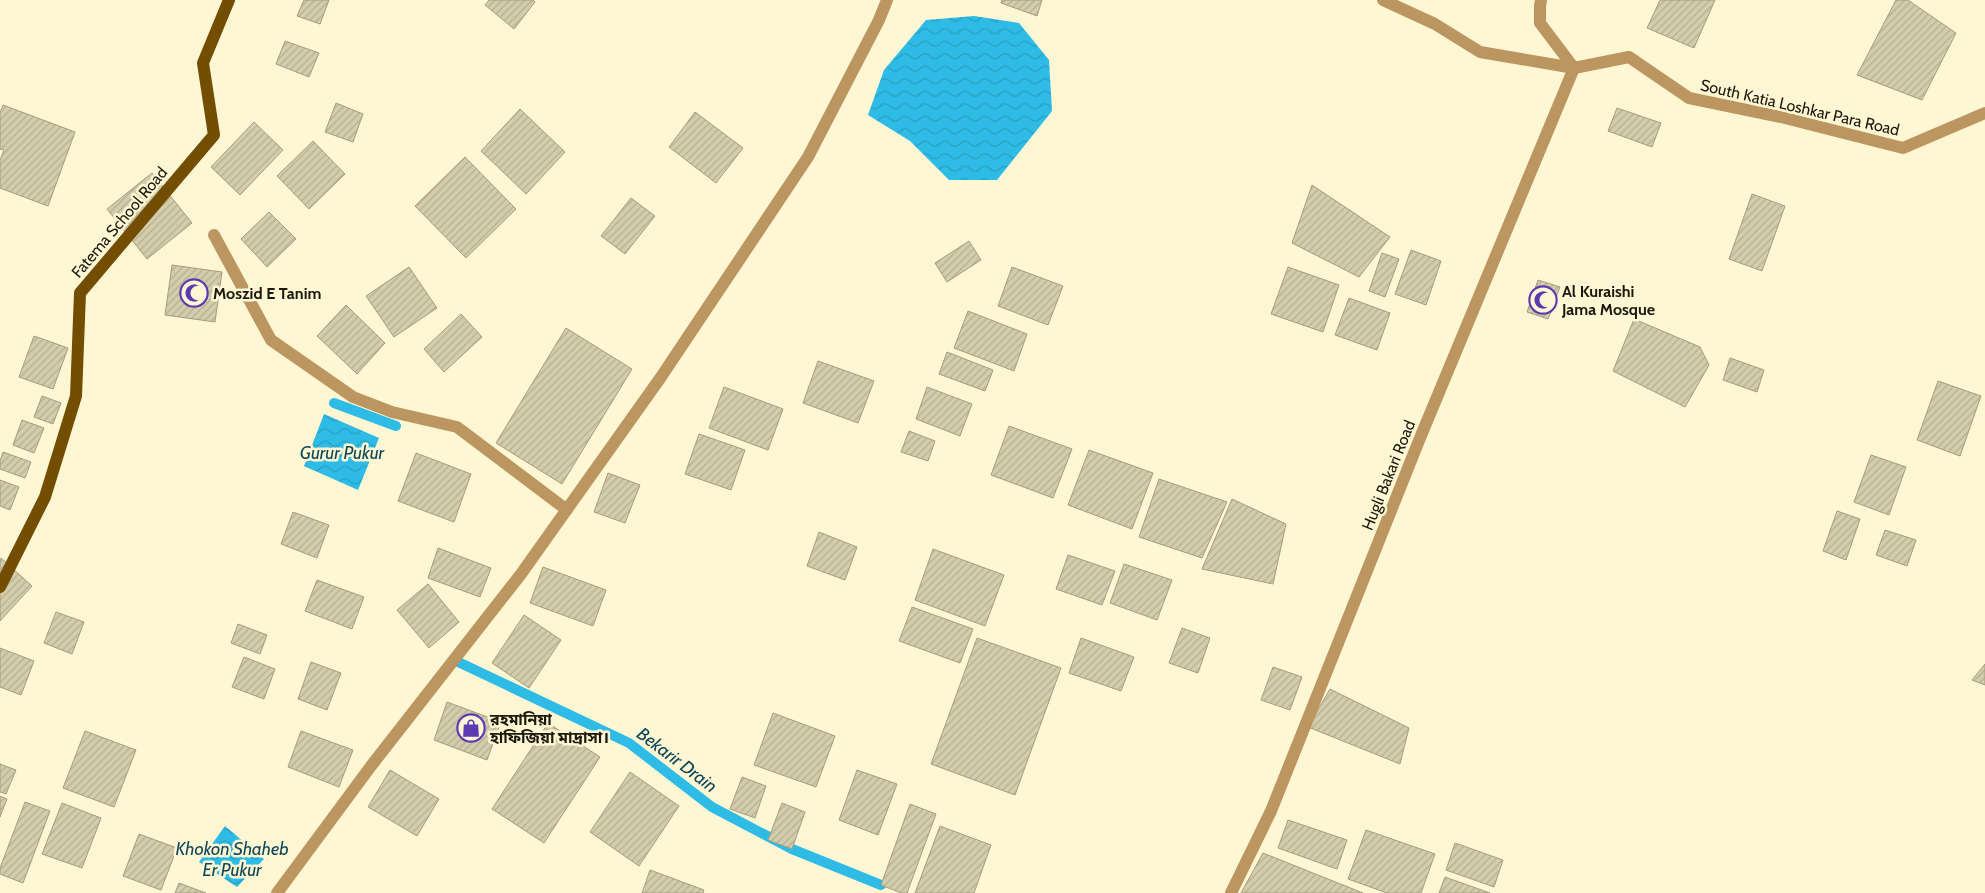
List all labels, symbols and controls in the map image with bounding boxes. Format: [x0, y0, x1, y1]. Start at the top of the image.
street label: South Katia Loshkar Para Road [1698, 75, 1901, 140]
street label: Fatema School Road [68, 163, 171, 282]
mosque icon: Moszid E Tanim [179, 278, 209, 308]
place label: Al Kuraishi Jama Mosque [1561, 282, 1655, 319]
place label: Moszid E Tanim [213, 284, 321, 303]
mosque icon: Al Kuraishi Jama Mosque [1528, 285, 1558, 315]
street label: Hugli Bakari Road [1358, 417, 1419, 533]
water label: Gurur Pukur [300, 442, 386, 464]
place label: রহমানিয়া হাফিজিয়া মাদ্রাসা। [489, 710, 609, 747]
shop icon: রহমানিয়া হাফিজিয়া মাদ্রাসা। [456, 713, 486, 743]
water label: Bekarir Drain [633, 723, 721, 797]
water label: Khokon Shaheb Er Pukur [175, 838, 289, 881]

